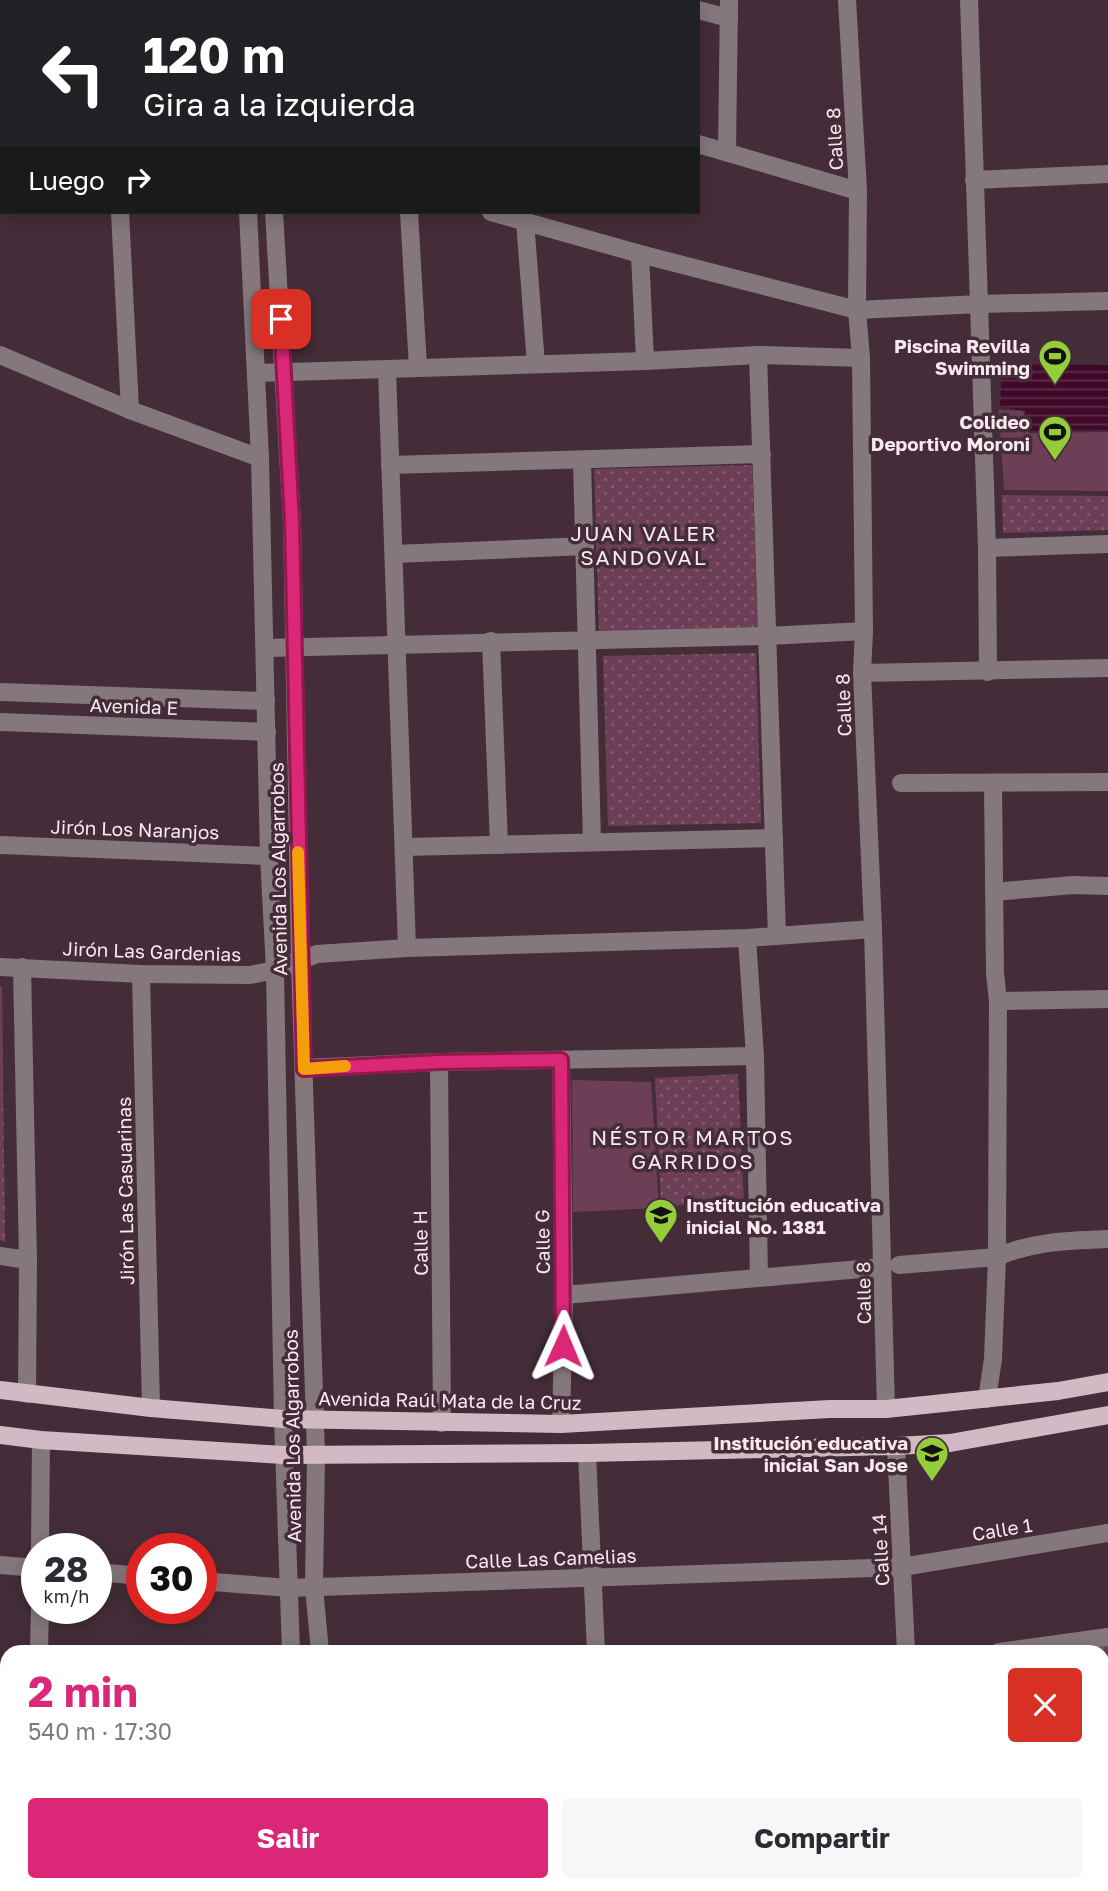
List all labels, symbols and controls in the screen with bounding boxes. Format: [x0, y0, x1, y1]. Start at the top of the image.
text: 120 m [143, 25, 285, 84]
icon: left [28, 28, 119, 119]
text: Gira a la izquierda [143, 85, 416, 123]
street label: Calle 8 [821, 107, 847, 171]
icon: right [119, 161, 157, 199]
text: Luego [28, 165, 105, 196]
pin [251, 289, 311, 349]
icon: arrive [262, 300, 300, 338]
place label: Piscina Revilla Swimming [894, 334, 1030, 379]
sports icon: Piscina Revilla Swimming [1036, 337, 1074, 386]
place label: Colideo Deportivo Moroni [871, 410, 1030, 455]
sports icon: Colideo Deportivo Moroni [1036, 413, 1074, 462]
district label: JUAN VALER SANDOVAL [571, 520, 717, 570]
street label: Calle 8 [830, 673, 856, 737]
street label: Avenida E [89, 693, 179, 719]
street label: Avenida Los Algarrobos [265, 762, 291, 976]
street label: Jirón Los Naranjos [50, 815, 220, 843]
street label: Jirón Las Gardenias [62, 936, 242, 966]
street label: Jirón Las Casuarinas [112, 1097, 138, 1285]
district label: NÉSTOR MARTOS GARRIDOS [591, 1124, 795, 1174]
place label: Institución educativa inicial No. 1381 [686, 1193, 881, 1238]
school or university icon: Institución educativa inicial No. 1381 [642, 1196, 680, 1245]
street label: Calle G [530, 1209, 554, 1275]
street label: Calle H [408, 1210, 432, 1276]
street label: Calle 8 [851, 1261, 875, 1325]
position arrow [526, 1309, 600, 1383]
street label: Avenida Los Algarrobos [279, 1329, 305, 1543]
street label: Avenida Raúl Mata de la Cruz [318, 1386, 582, 1414]
place label: Institución educativa inicial San Jose [713, 1431, 908, 1476]
school or university icon: Institución educativa inicial San Jose [913, 1434, 951, 1483]
street label: Calle 14 [867, 1513, 893, 1587]
street label: Calle 1 [970, 1513, 1034, 1545]
speed limit sign: 30 [126, 1533, 217, 1624]
street label: Calle Las Camelias [465, 1544, 637, 1572]
text: 28 [45, 1548, 88, 1590]
text: km/h [44, 1585, 89, 1607]
text: 2 min [28, 1666, 138, 1716]
button: close [1008, 1668, 1082, 1742]
text: 540 m · 17:30 [28, 1717, 172, 1745]
button: Salir [28, 1798, 548, 1878]
button: Compartir [562, 1798, 1082, 1878]

